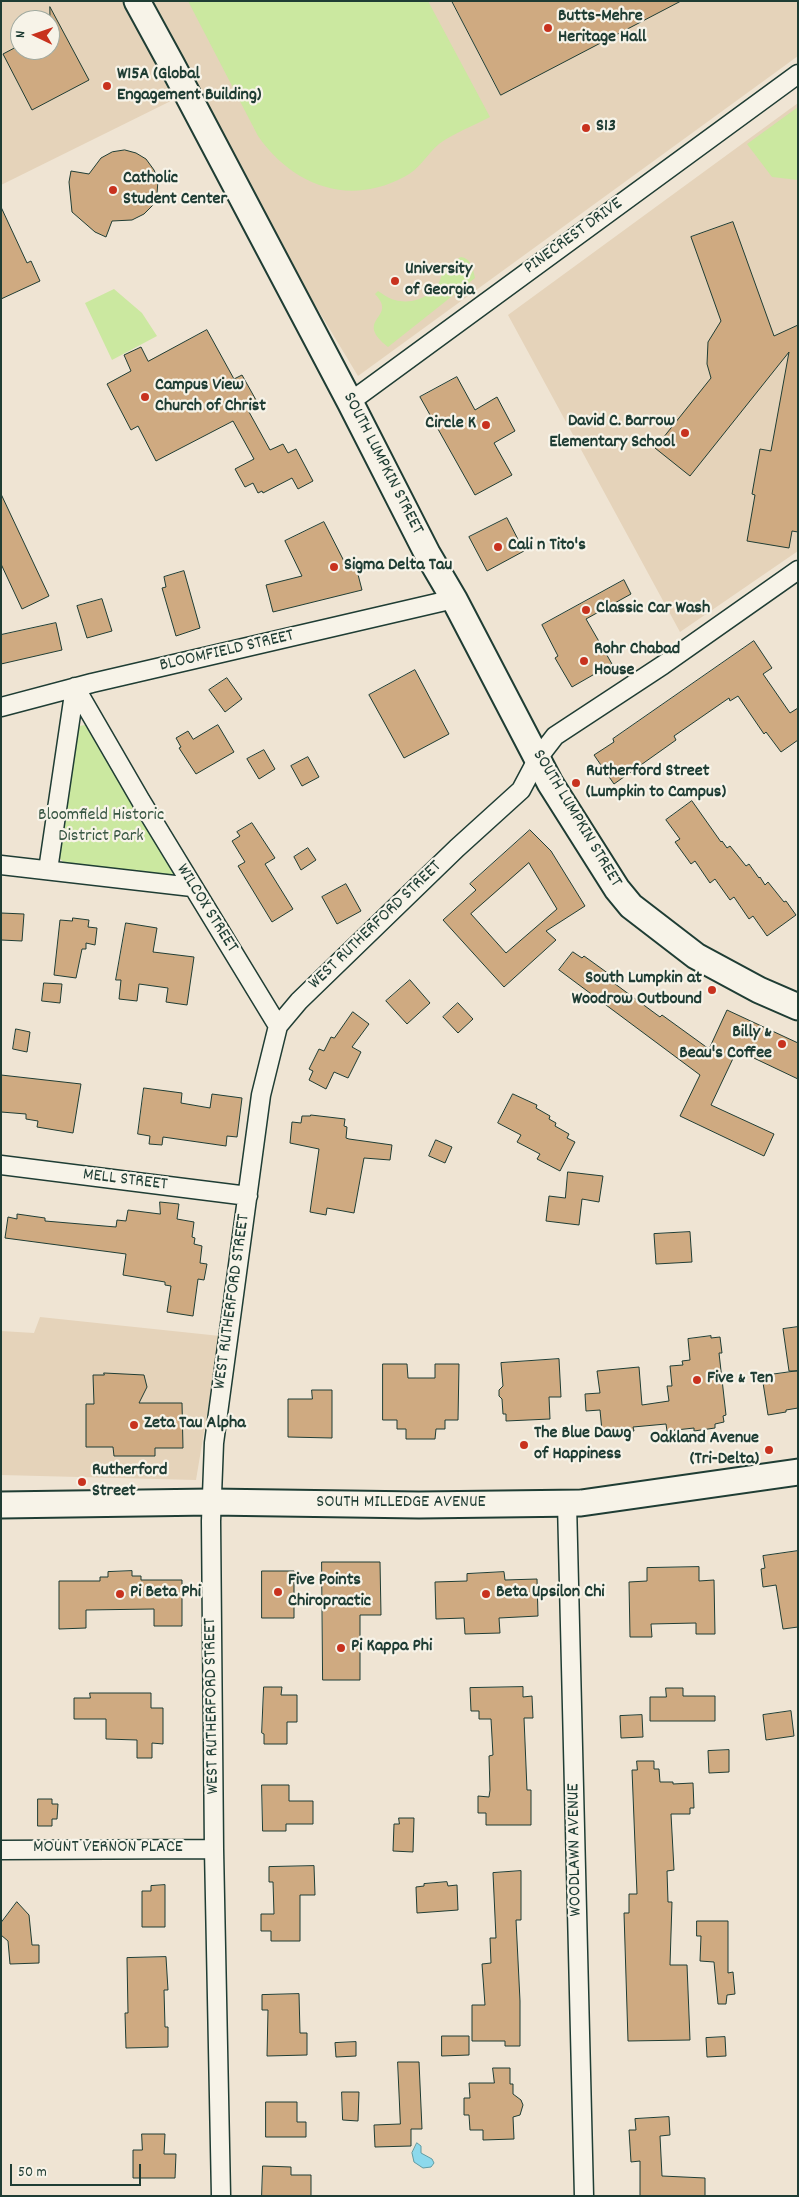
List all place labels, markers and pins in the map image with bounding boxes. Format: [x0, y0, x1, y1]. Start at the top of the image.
place label: Butts-Mehre Heritage Hall [558, 7, 646, 50]
marker: Butts-Mehre Heritage Hall [542, 22, 554, 34]
place label: W15A (Global Engagement Building) [117, 65, 261, 108]
marker: W15A (Global Engagement Building) [101, 80, 113, 92]
place label: S13 [596, 117, 616, 139]
marker: S13 [580, 122, 592, 134]
place label: Catholic Student Center [123, 169, 227, 212]
marker: Catholic Student Center [107, 184, 119, 196]
place label: University of Georgia [405, 260, 475, 302]
marker: University of Georgia [389, 275, 401, 287]
place label: Campus View Church of Christ [155, 376, 266, 418]
marker: Campus View Church of Christ [139, 391, 151, 403]
place label: David C. Barrow Elementary School [549, 412, 675, 454]
place label: Circle K [425, 414, 476, 436]
marker: Circle K [480, 419, 492, 431]
marker: David C. Barrow Elementary School [679, 427, 691, 439]
place label: Cali n Tito's [508, 536, 586, 558]
marker: Cali n Tito's [492, 541, 504, 553]
place label: Sigma Delta Tau [344, 556, 452, 578]
marker: Sigma Delta Tau [328, 561, 340, 573]
place label: Classic Car Wash [596, 599, 710, 621]
marker: Classic Car Wash [580, 604, 592, 616]
place label: Rohr Chabad House [594, 640, 680, 682]
marker: Rohr Chabad House [578, 655, 590, 667]
place label: Rutherford Street (Lumpkin to Campus) [586, 762, 726, 804]
marker: Rutherford Street (Lumpkin to Campus) [570, 777, 582, 789]
place label: South Lumpkin at Woodrow Outbound [572, 969, 702, 1012]
marker: South Lumpkin at Woodrow Outbound [706, 984, 718, 996]
place label: Billy & Beau's Coffee [679, 1023, 772, 1066]
marker: Billy & Beau's Coffee [776, 1038, 788, 1050]
place label: Five & Ten [707, 1369, 773, 1391]
marker: Five & Ten [691, 1374, 703, 1386]
place label: Zeta Tau Alpha [144, 1414, 246, 1436]
marker: Zeta Tau Alpha [128, 1419, 140, 1431]
place label: The Blue Dawg of Happiness [534, 1424, 631, 1466]
place label: Oakland Avenue (Tri-Delta) [650, 1429, 759, 1472]
marker: The Blue Dawg of Happiness [518, 1439, 530, 1451]
marker: Oakland Avenue (Tri-Delta) [763, 1444, 775, 1456]
place label: Rutherford Street [92, 1461, 167, 1504]
marker: Rutherford Street [76, 1476, 88, 1488]
place label: Five Points Chiropractic [288, 1571, 371, 1614]
place label: Pi Beta Phi [130, 1583, 201, 1605]
place label: Beta Upsilon Chi [496, 1583, 605, 1605]
marker: Five Points Chiropractic [272, 1586, 284, 1598]
marker: Pi Beta Phi [114, 1588, 126, 1600]
marker: Beta Upsilon Chi [480, 1588, 492, 1600]
place label: Pi Kappa Phi [351, 1637, 432, 1659]
marker: Pi Kappa Phi [335, 1642, 347, 1654]

